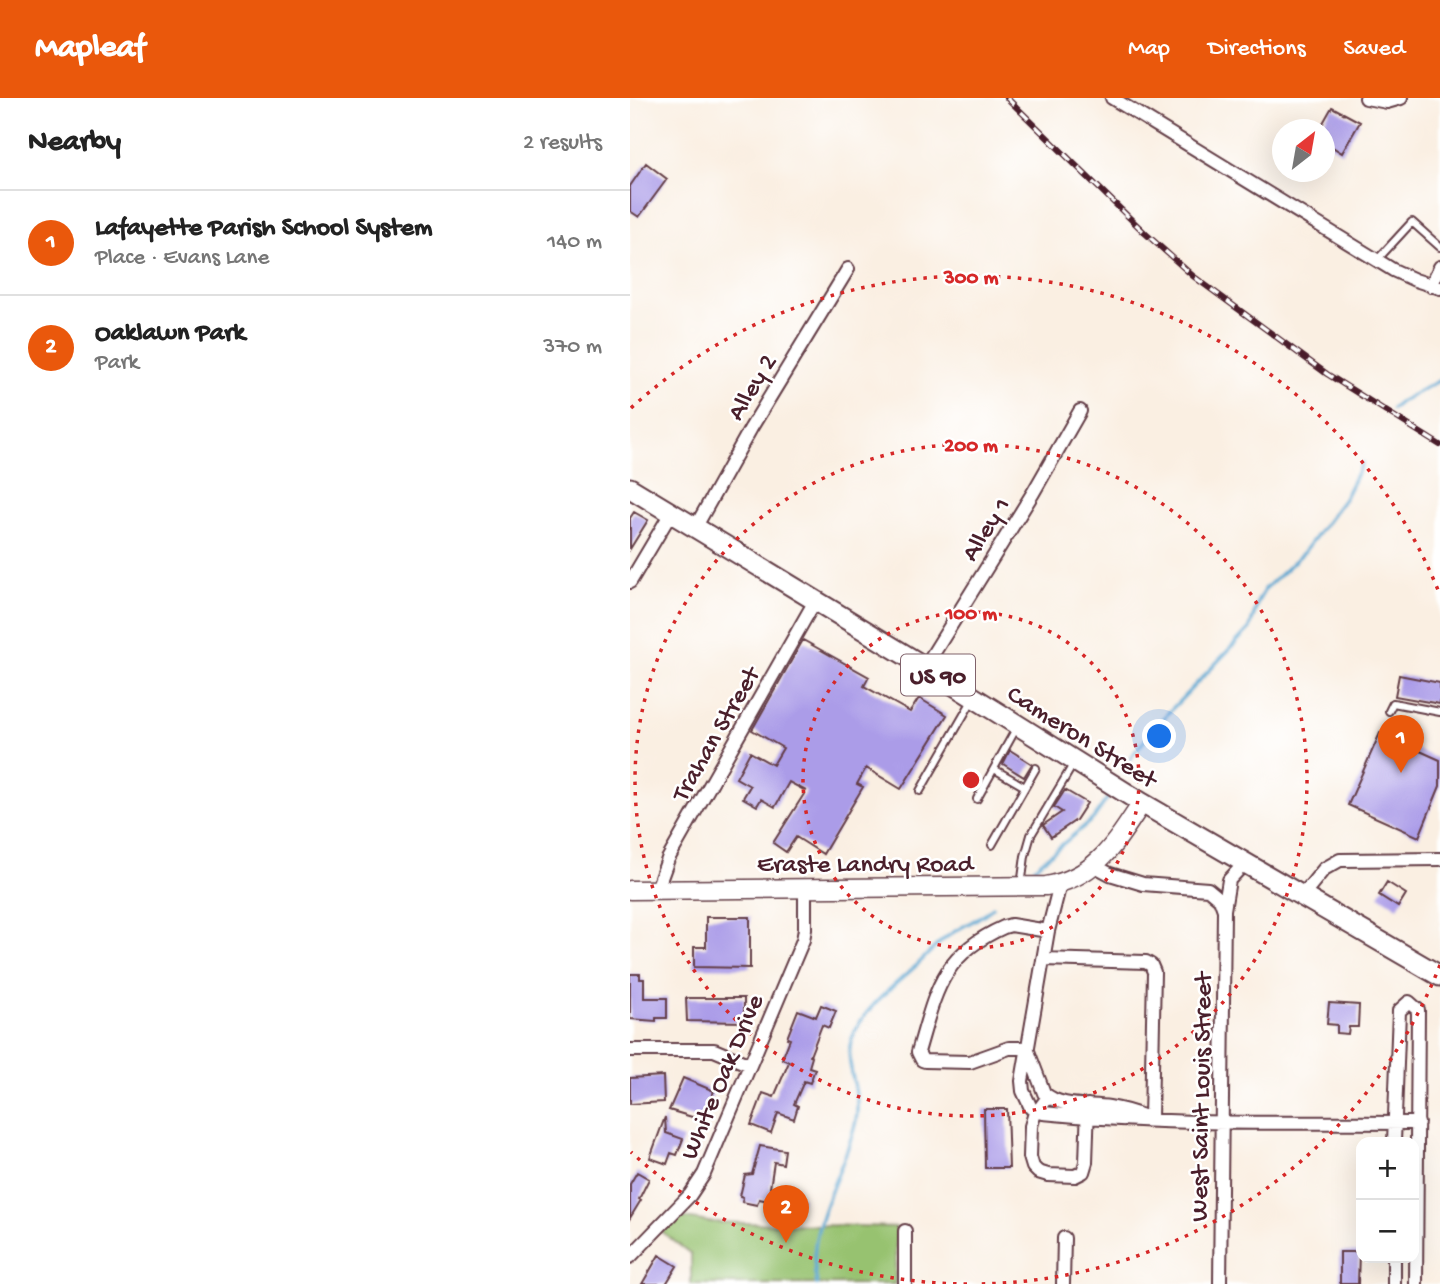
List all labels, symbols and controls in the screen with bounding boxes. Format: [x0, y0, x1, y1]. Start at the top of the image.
text: Mapleaf [35, 30, 145, 68]
text: Map [1128, 35, 1170, 64]
text: Directions [1208, 35, 1306, 64]
text: Saved [1344, 35, 1405, 64]
north arrow [1272, 119, 1335, 182]
text: Nearby [28, 126, 121, 161]
text: 2 results [523, 130, 602, 157]
text: Lafayette Parish School System [95, 214, 432, 245]
text: 1 [46, 229, 56, 256]
text: 140 m [547, 229, 602, 256]
text: Place · Evans Lane [95, 245, 269, 272]
text: 300 m [943, 267, 998, 292]
text: Oaklawn Park [95, 319, 245, 350]
text: 2 [45, 334, 57, 361]
text: 370 m [543, 334, 602, 361]
street label: Alley 2 [722, 349, 786, 427]
text: Park [95, 350, 139, 377]
text: 200 m [944, 435, 998, 460]
street label: Alley 1 [956, 493, 1019, 568]
text: 100 m [944, 603, 997, 628]
road number: US 90 [901, 654, 975, 696]
street label: Trahan Street [666, 661, 770, 810]
street label: Cameron Street [1000, 680, 1163, 799]
pin: 1 [1378, 715, 1424, 773]
your location [1142, 719, 1176, 753]
centre of rings [959, 768, 983, 792]
street label: Eraste Landry Road [757, 851, 975, 882]
street label: West Saint Louis Street [1186, 970, 1221, 1222]
street label: White Oak Drive [675, 990, 773, 1165]
map controls [1356, 1137, 1419, 1263]
button: + [1356, 1137, 1419, 1200]
pin: 2 [763, 1185, 809, 1243]
button: − [1356, 1200, 1419, 1263]

